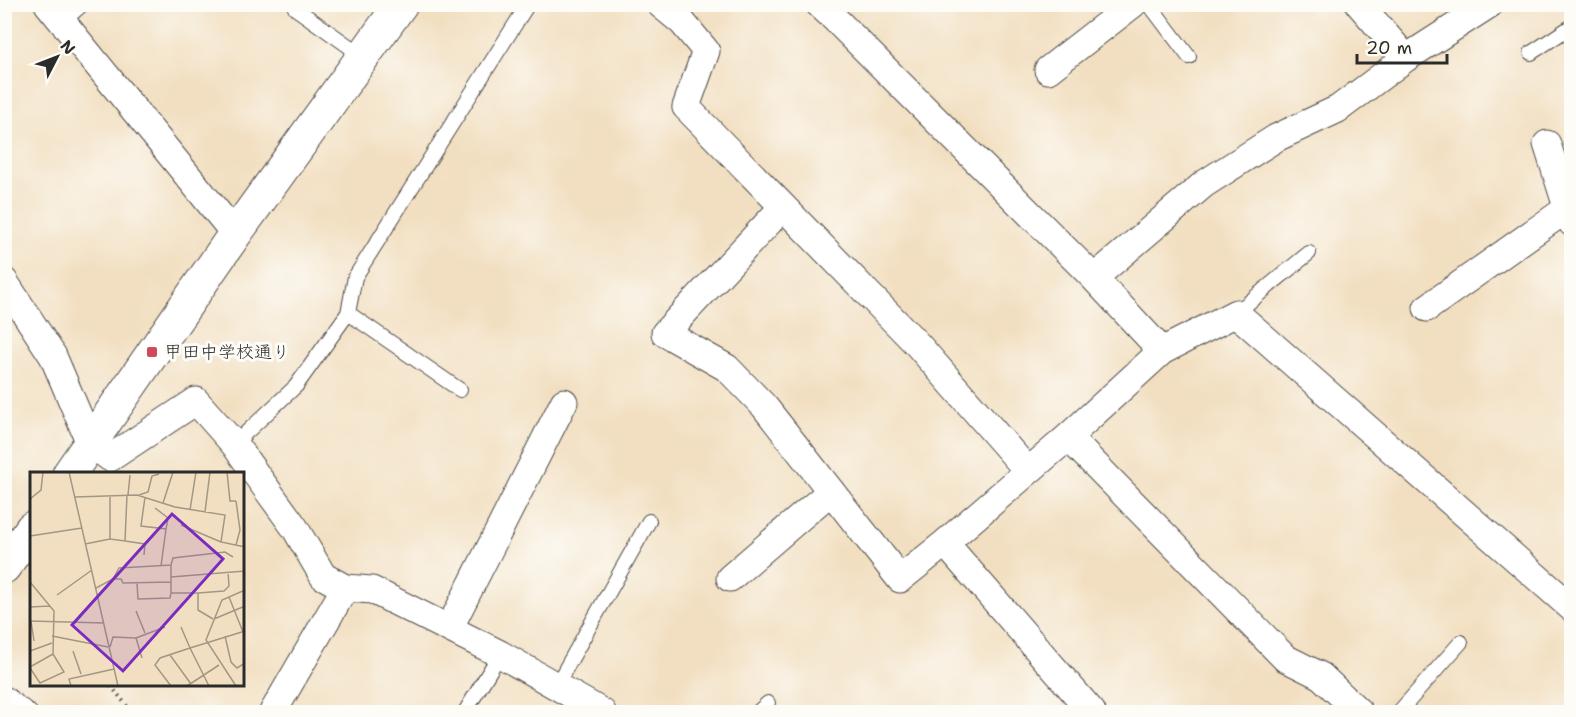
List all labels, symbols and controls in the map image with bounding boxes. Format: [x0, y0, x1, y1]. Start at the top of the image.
north arrow [27, 27, 87, 87]
scale bar [1357, 27, 1447, 65]
text: N [56, 36, 80, 59]
text: 20 m [1366, 36, 1412, 60]
place label: 甲田中学校通り [164, 340, 290, 364]
marker: 甲田中学校通り [145, 345, 159, 359]
inset map [30, 472, 244, 687]

